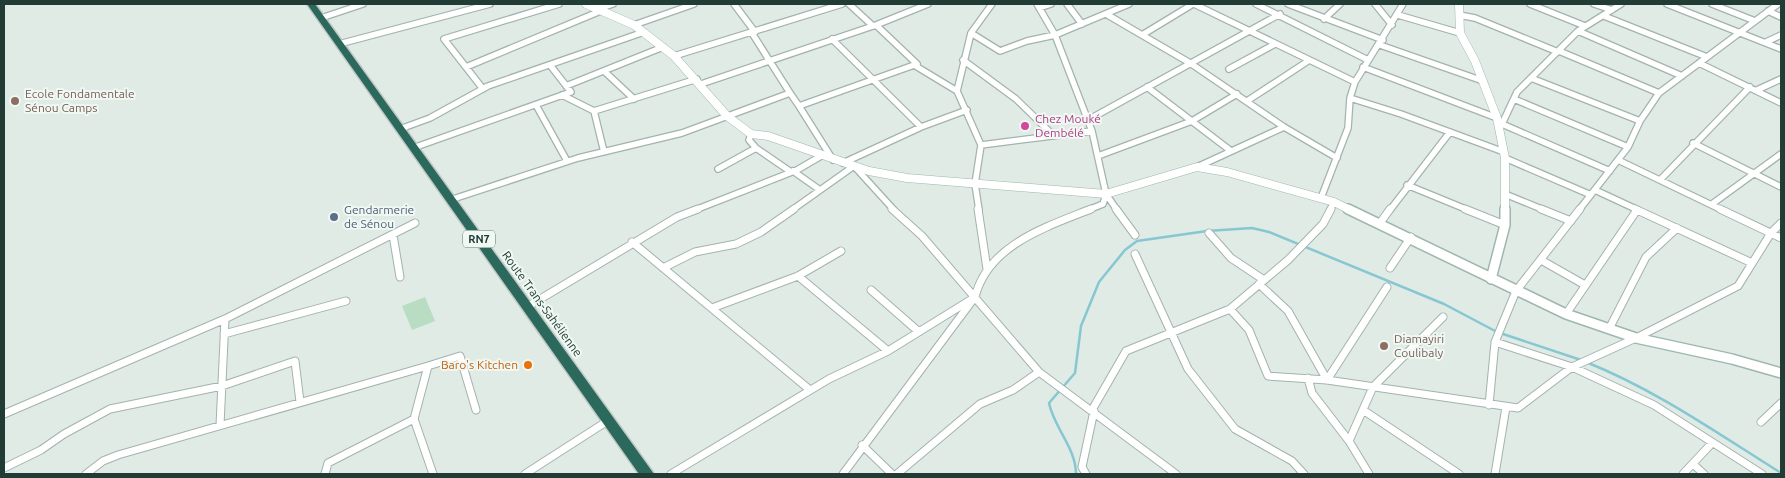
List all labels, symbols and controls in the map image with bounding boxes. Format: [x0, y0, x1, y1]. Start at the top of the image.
place label: Ecole Fondamentale Sénou Camps [25, 87, 135, 114]
marker: Ecole Fondamentale Sénou Camps [9, 95, 21, 107]
place label: Chez Mouké Dembélé [1035, 112, 1101, 139]
marker: Chez Mouké Dembélé [1019, 120, 1031, 132]
place label: Gendarmerie de Sénou [344, 203, 414, 230]
marker: Gendarmerie de Sénou [328, 211, 340, 223]
road number: RN7 [463, 230, 495, 248]
street label: Route Trans-Sahélienne [500, 249, 585, 359]
place label: Diamayiri Coulibaly [1394, 332, 1444, 359]
marker: Diamayiri Coulibaly [1378, 340, 1390, 352]
place label: Baro's Kitchen [441, 358, 518, 371]
marker: Baro's Kitchen [522, 359, 534, 371]

